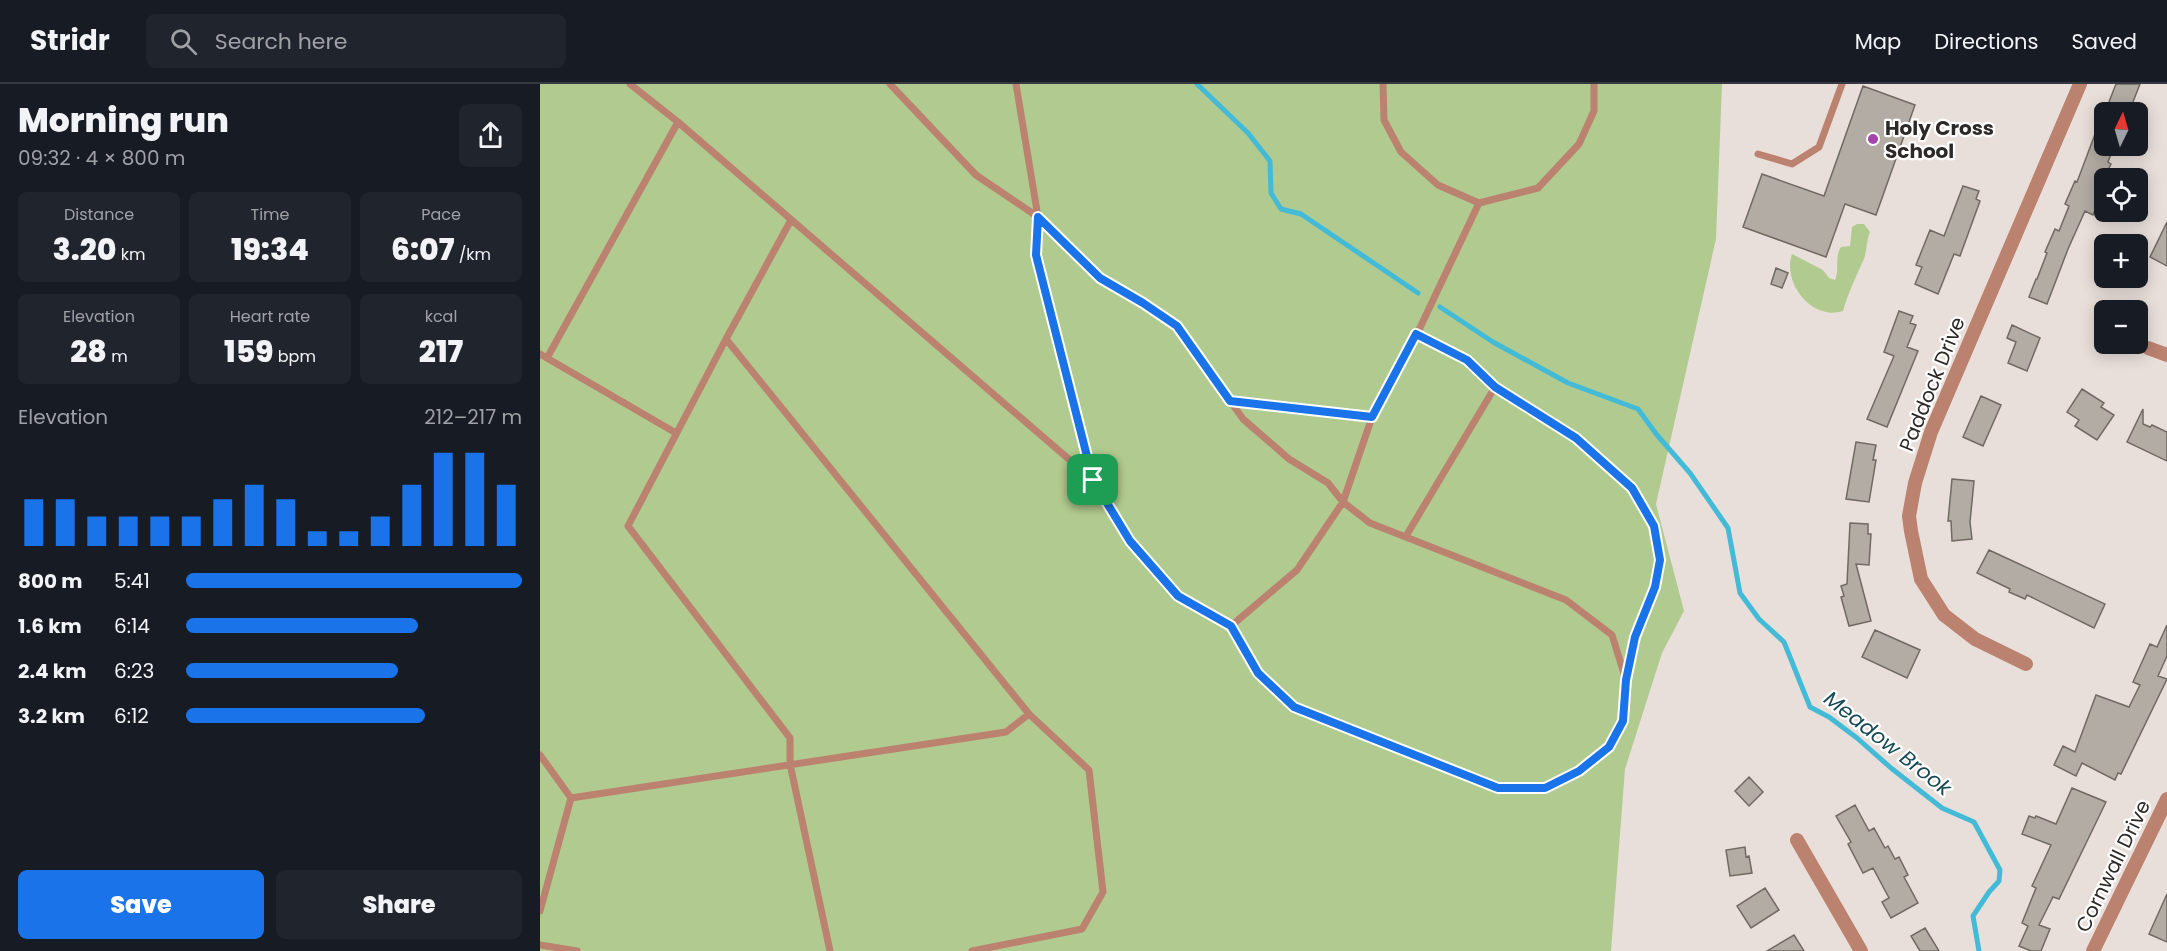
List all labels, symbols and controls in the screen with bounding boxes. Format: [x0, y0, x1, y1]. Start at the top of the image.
search box [146, 14, 566, 68]
text: Stridr [30, 21, 110, 60]
icon: search [167, 25, 200, 58]
text: Search here [215, 26, 347, 57]
text: Map [1855, 27, 1901, 56]
text: Directions [1934, 27, 2038, 56]
text: Saved [2071, 27, 2137, 56]
text: Morning run [18, 97, 229, 144]
north arrow [2094, 102, 2148, 156]
map controls [2094, 102, 2148, 354]
button: share [459, 104, 522, 167]
place label: Holy Cross School [1885, 114, 1994, 165]
marker: Holy Cross School [1866, 132, 1880, 146]
text: 09:32 · 4 × 800 m [18, 144, 185, 172]
button: locate [2094, 168, 2148, 222]
text: Distance [64, 203, 134, 226]
text: Time [251, 203, 290, 226]
text: Pace [421, 203, 461, 226]
text: 3.20 [52, 228, 117, 271]
text: 19:34 [231, 228, 309, 271]
text: 6:07 [391, 228, 454, 271]
button: + [2094, 234, 2148, 288]
text: km [117, 243, 146, 266]
text: /km [454, 243, 491, 266]
button: − [2094, 300, 2148, 354]
text: Elevation [63, 305, 135, 328]
text: Heart rate [230, 305, 310, 328]
text: kcal [425, 305, 457, 328]
street label: Paddock Drive [1892, 313, 1972, 455]
text: 28 [70, 330, 107, 373]
text: 159 [224, 330, 274, 373]
text: 217 [419, 330, 463, 373]
text: m [107, 345, 128, 368]
text: bpm [274, 345, 316, 368]
text: Elevation [18, 403, 108, 431]
text: 212–217 m [424, 403, 522, 431]
pin [1067, 454, 1118, 505]
icon: arrive [1076, 463, 1109, 496]
text: 800 m [18, 567, 82, 595]
text: 5:41 [114, 567, 150, 595]
text: 1.6 km [18, 612, 82, 640]
text: 6:14 [114, 612, 150, 640]
text: 2.4 km [18, 657, 86, 685]
text: 6:23 [114, 657, 154, 685]
water label: Meadow Brook [1818, 684, 1959, 803]
text: 3.2 km [18, 702, 85, 730]
text: 6:12 [114, 702, 149, 730]
street label: Cornwall Drive [2069, 795, 2157, 937]
button: Save [18, 870, 264, 939]
button: Share [276, 870, 522, 939]

